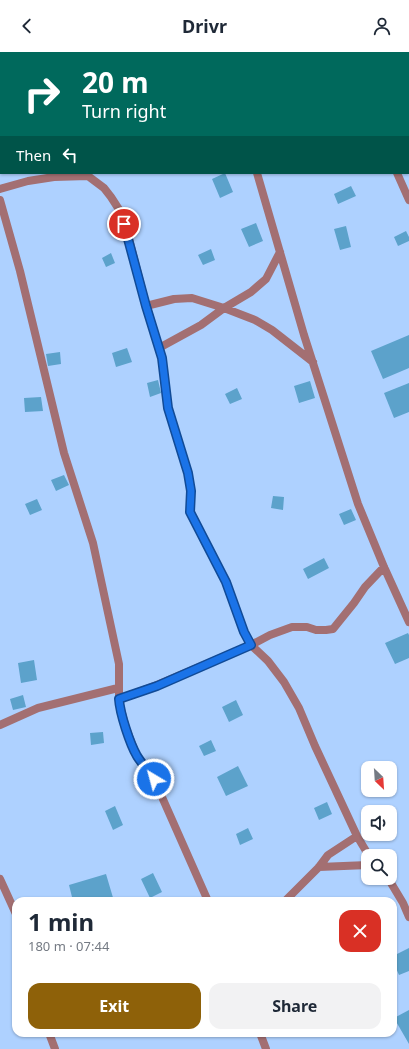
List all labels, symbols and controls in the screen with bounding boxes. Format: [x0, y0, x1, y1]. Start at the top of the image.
text: Drivr [182, 14, 227, 38]
icon: back [16, 15, 38, 37]
icon: person [371, 15, 393, 37]
text: 20 m [82, 63, 149, 101]
icon: right [16, 68, 68, 120]
text: Turn right [82, 99, 166, 123]
icon: left [59, 144, 81, 166]
text: Then [16, 145, 51, 165]
pin [107, 207, 141, 241]
icon: arrive [113, 213, 135, 235]
position arrow [133, 758, 175, 800]
north arrow [361, 761, 397, 797]
map controls [361, 761, 397, 885]
button: sound [361, 805, 397, 841]
button: search [361, 849, 397, 885]
text: 1 min [28, 905, 94, 938]
button: close [339, 910, 381, 952]
text: 180 m · 07:44 [28, 937, 109, 955]
button: Exit [28, 983, 201, 1029]
button: Share [209, 983, 381, 1029]

